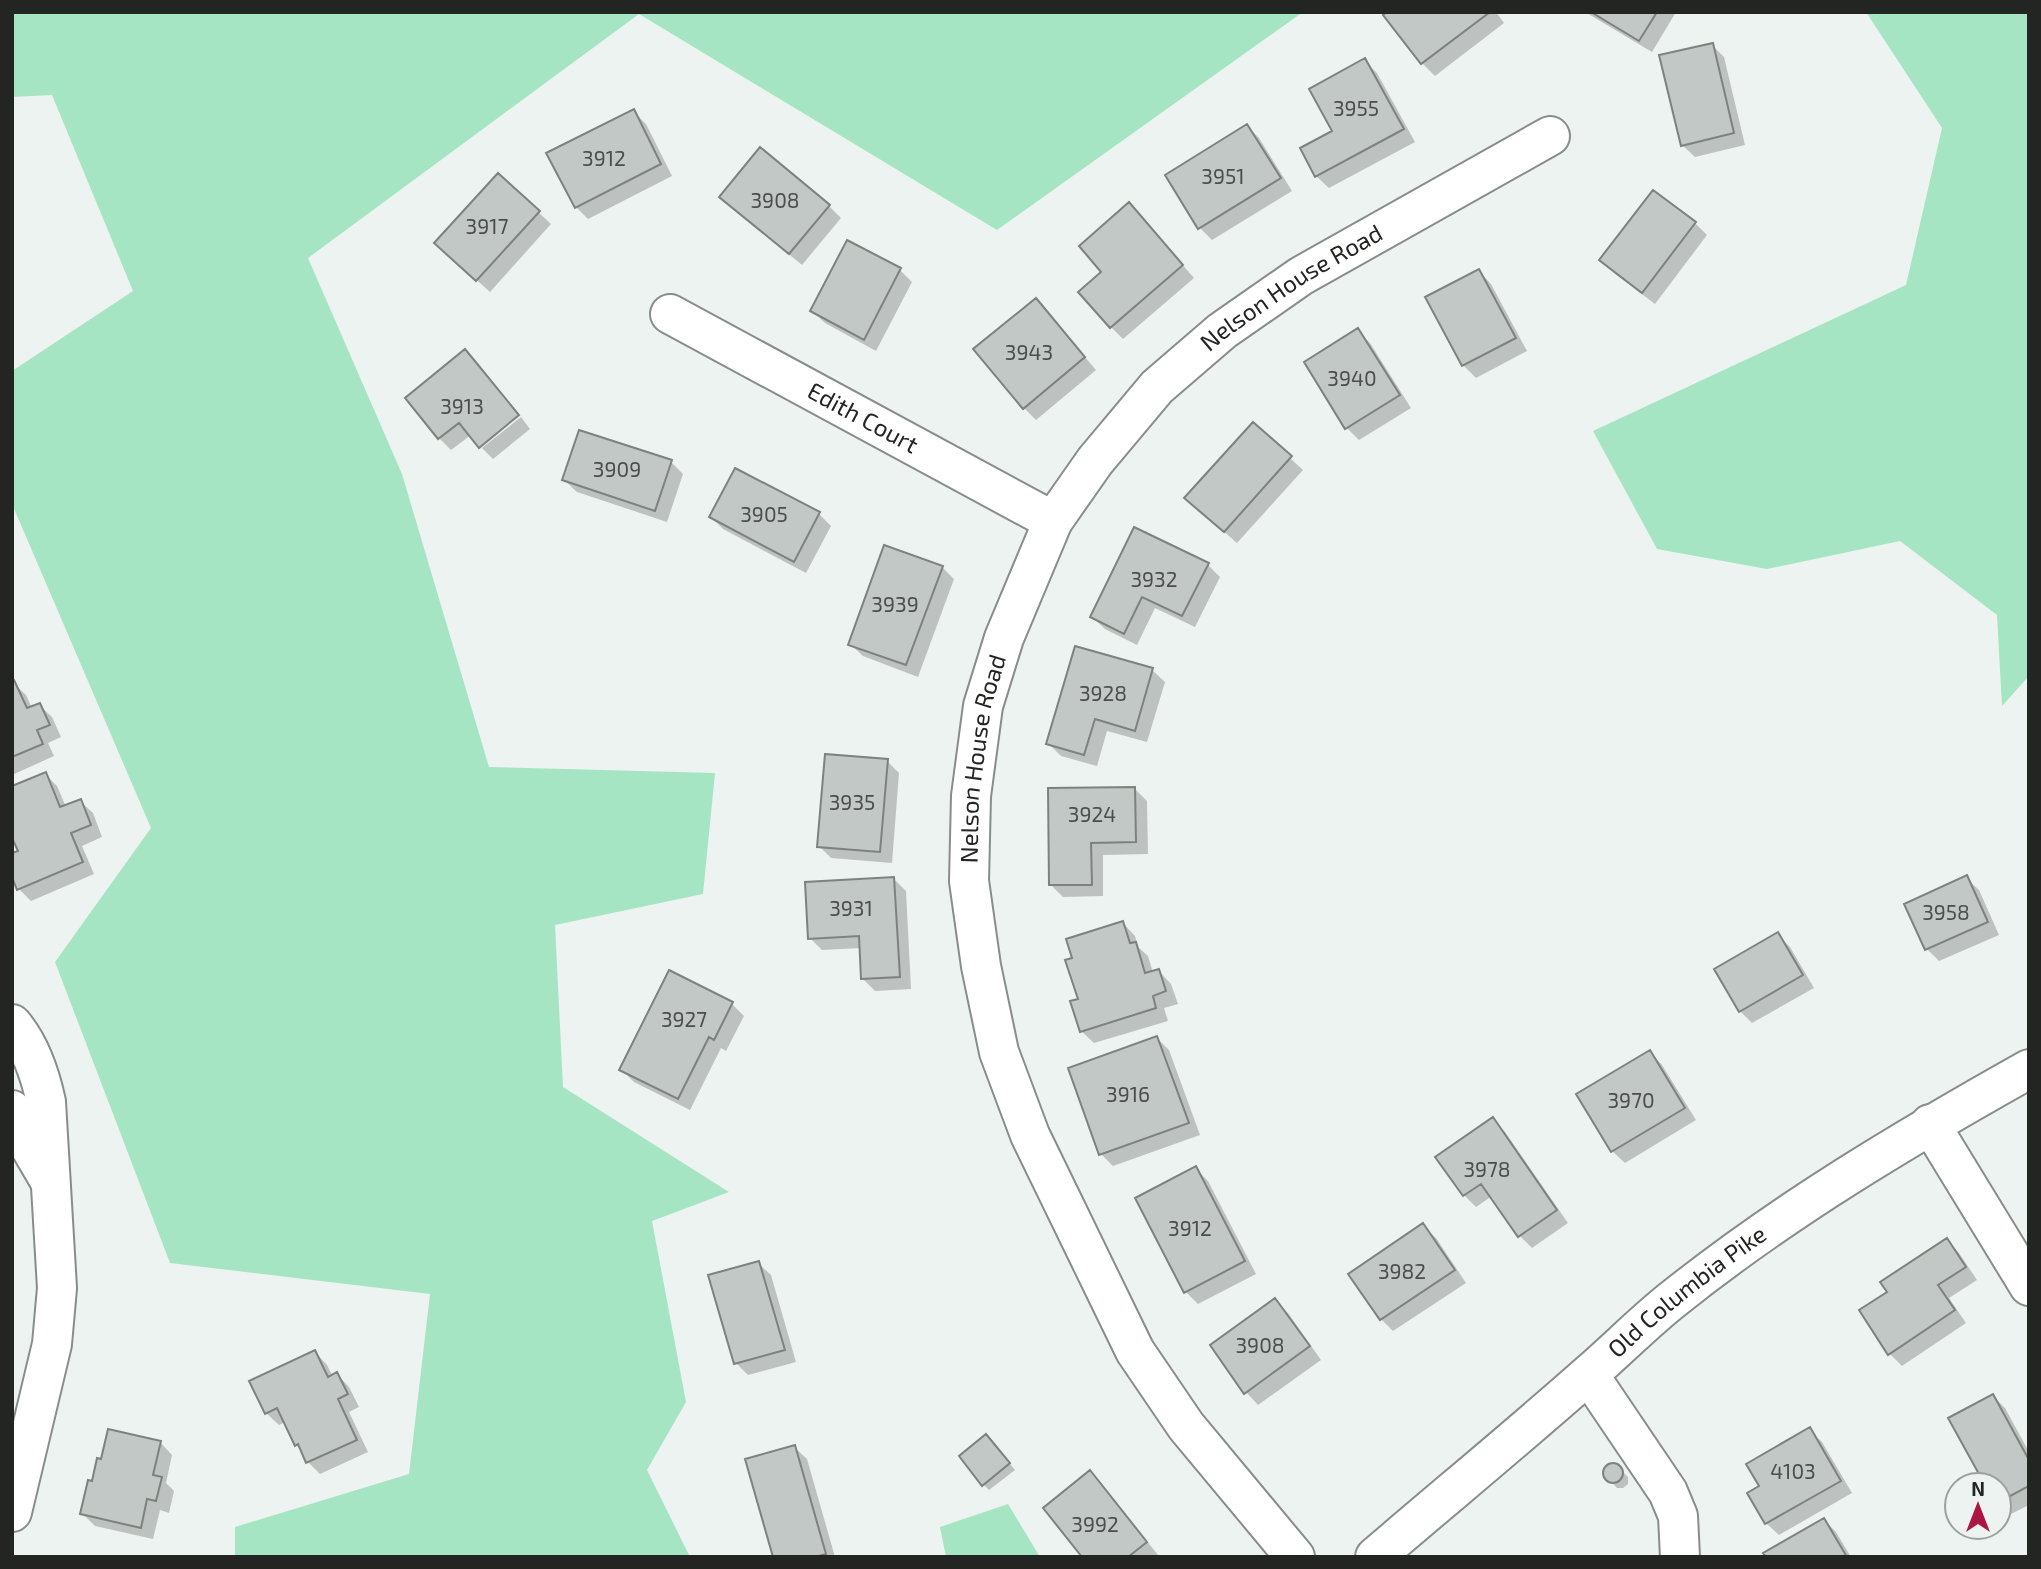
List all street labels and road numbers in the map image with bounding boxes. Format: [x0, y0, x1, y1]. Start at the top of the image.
street label: Nelson House Road [1194, 217, 1387, 356]
street label: Edith Court [803, 375, 924, 458]
street label: Nelson House Road [953, 650, 1011, 864]
street label: Old Columbia Pike [1601, 1218, 1771, 1363]

